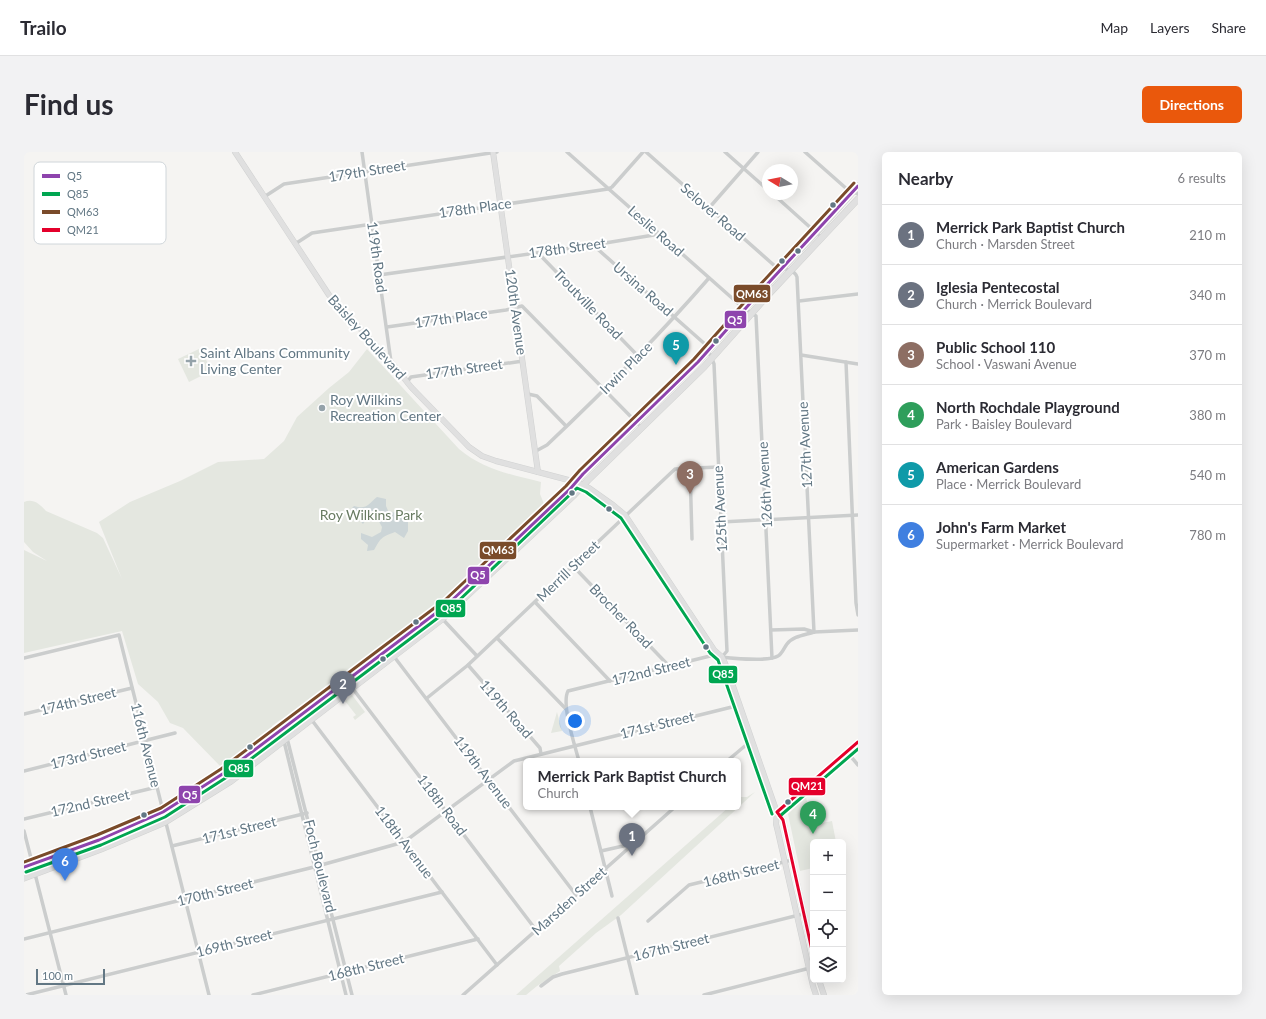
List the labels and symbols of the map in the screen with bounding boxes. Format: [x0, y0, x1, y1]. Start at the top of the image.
street label: 179th Street [327, 156, 407, 185]
legend [34, 162, 166, 244]
north arrow [762, 164, 798, 200]
text: Q5 [67, 169, 82, 182]
street label: Selover Road [678, 179, 749, 244]
text: Q85 [67, 187, 89, 200]
street label: 178th Place [437, 194, 512, 221]
unlabelled marker [828, 200, 838, 210]
street label: Leslie Road [625, 202, 688, 260]
text: QM63 [67, 205, 99, 218]
street label: 119th Road [364, 220, 391, 294]
text: QM21 [67, 223, 99, 236]
street label: 178th Street [527, 234, 607, 261]
unlabelled marker [793, 246, 803, 256]
unlabelled marker [777, 256, 787, 266]
street label: Ursina Road [610, 258, 677, 319]
street label: Troutville Road [550, 265, 626, 342]
street label: 120th Avenue [502, 268, 531, 356]
line badge: QM63 [733, 284, 771, 303]
text: QM63 [736, 287, 768, 300]
street label: Baisley Boulevard [325, 291, 410, 383]
street label: 177th Place [413, 304, 488, 331]
line badge: Q5 [724, 310, 747, 329]
text: Q5 [727, 313, 743, 326]
pin: 5 [663, 332, 689, 365]
unlabelled marker [711, 336, 721, 346]
street label: Irwin Place [596, 338, 655, 397]
place label: Saint Albans Community Living Center [200, 344, 351, 377]
marker: Saint Albans Community Living Center [185, 355, 197, 367]
street label: 177th Street [424, 355, 504, 382]
place label: Roy Wilkins Recreation Center [330, 391, 441, 424]
street label: 127th Avenue [794, 401, 815, 489]
marker: Roy Wilkins Recreation Center [317, 403, 327, 413]
street label: 126th Avenue [754, 441, 775, 529]
pin: 3 [677, 461, 703, 494]
street label: 125th Avenue [709, 465, 730, 553]
unlabelled marker [567, 488, 577, 498]
unlabelled marker [604, 504, 614, 514]
park label: Roy Wilkins Park [320, 506, 423, 523]
street label: Merrill Street [533, 536, 603, 605]
line badge: QM63 [479, 541, 517, 560]
text: QM63 [482, 543, 514, 556]
line badge: Q5 [467, 566, 490, 585]
text: Q5 [470, 568, 486, 581]
street label: Brocher Road [586, 580, 656, 651]
line badge: Q85 [435, 599, 466, 618]
text: Q85 [440, 601, 462, 614]
unlabelled marker [411, 617, 421, 627]
unlabelled marker [701, 642, 711, 652]
street label: 172nd Street [610, 653, 692, 688]
unlabelled marker [378, 654, 388, 664]
line badge: Q85 [708, 665, 738, 684]
text: Q85 [712, 667, 734, 680]
pin: 2 [330, 671, 356, 704]
street label: 119th Road [476, 676, 536, 741]
street label: 174th Street [38, 683, 118, 718]
street label: 116th Avenue [128, 701, 165, 789]
street label: 171st Street [618, 707, 696, 742]
your location [565, 711, 585, 731]
street label: 119th Avenue [451, 732, 516, 811]
street label: 173rd Street [48, 737, 128, 772]
unlabelled marker [245, 742, 255, 752]
line badge: Q85 [223, 759, 254, 778]
text: Q85 [228, 761, 250, 774]
street label: 118th Road [414, 771, 471, 838]
line badge: QM21 [788, 777, 826, 796]
text: QM21 [791, 779, 823, 792]
street label: 172nd Street [49, 785, 131, 820]
line badge: Q5 [178, 785, 201, 804]
text: Q5 [182, 788, 198, 801]
unlabelled marker [783, 797, 793, 807]
pin: 4 [800, 801, 826, 834]
street label: 118th Avenue [372, 802, 437, 881]
unlabelled marker [139, 810, 149, 820]
street label: 171st Street [200, 812, 278, 847]
street label: Foch Boulevard [301, 818, 340, 914]
pin: 1 [619, 823, 645, 856]
pin: 6 [52, 848, 78, 881]
street label: 168th Street [701, 855, 781, 890]
street label: Marsden Street [528, 863, 609, 939]
street label: 170th Street [175, 874, 255, 909]
street label: 169th Street [194, 925, 274, 960]
street label: 167th Street [631, 929, 711, 964]
street label: 168th Street [326, 949, 406, 984]
scale bar [36, 967, 105, 986]

